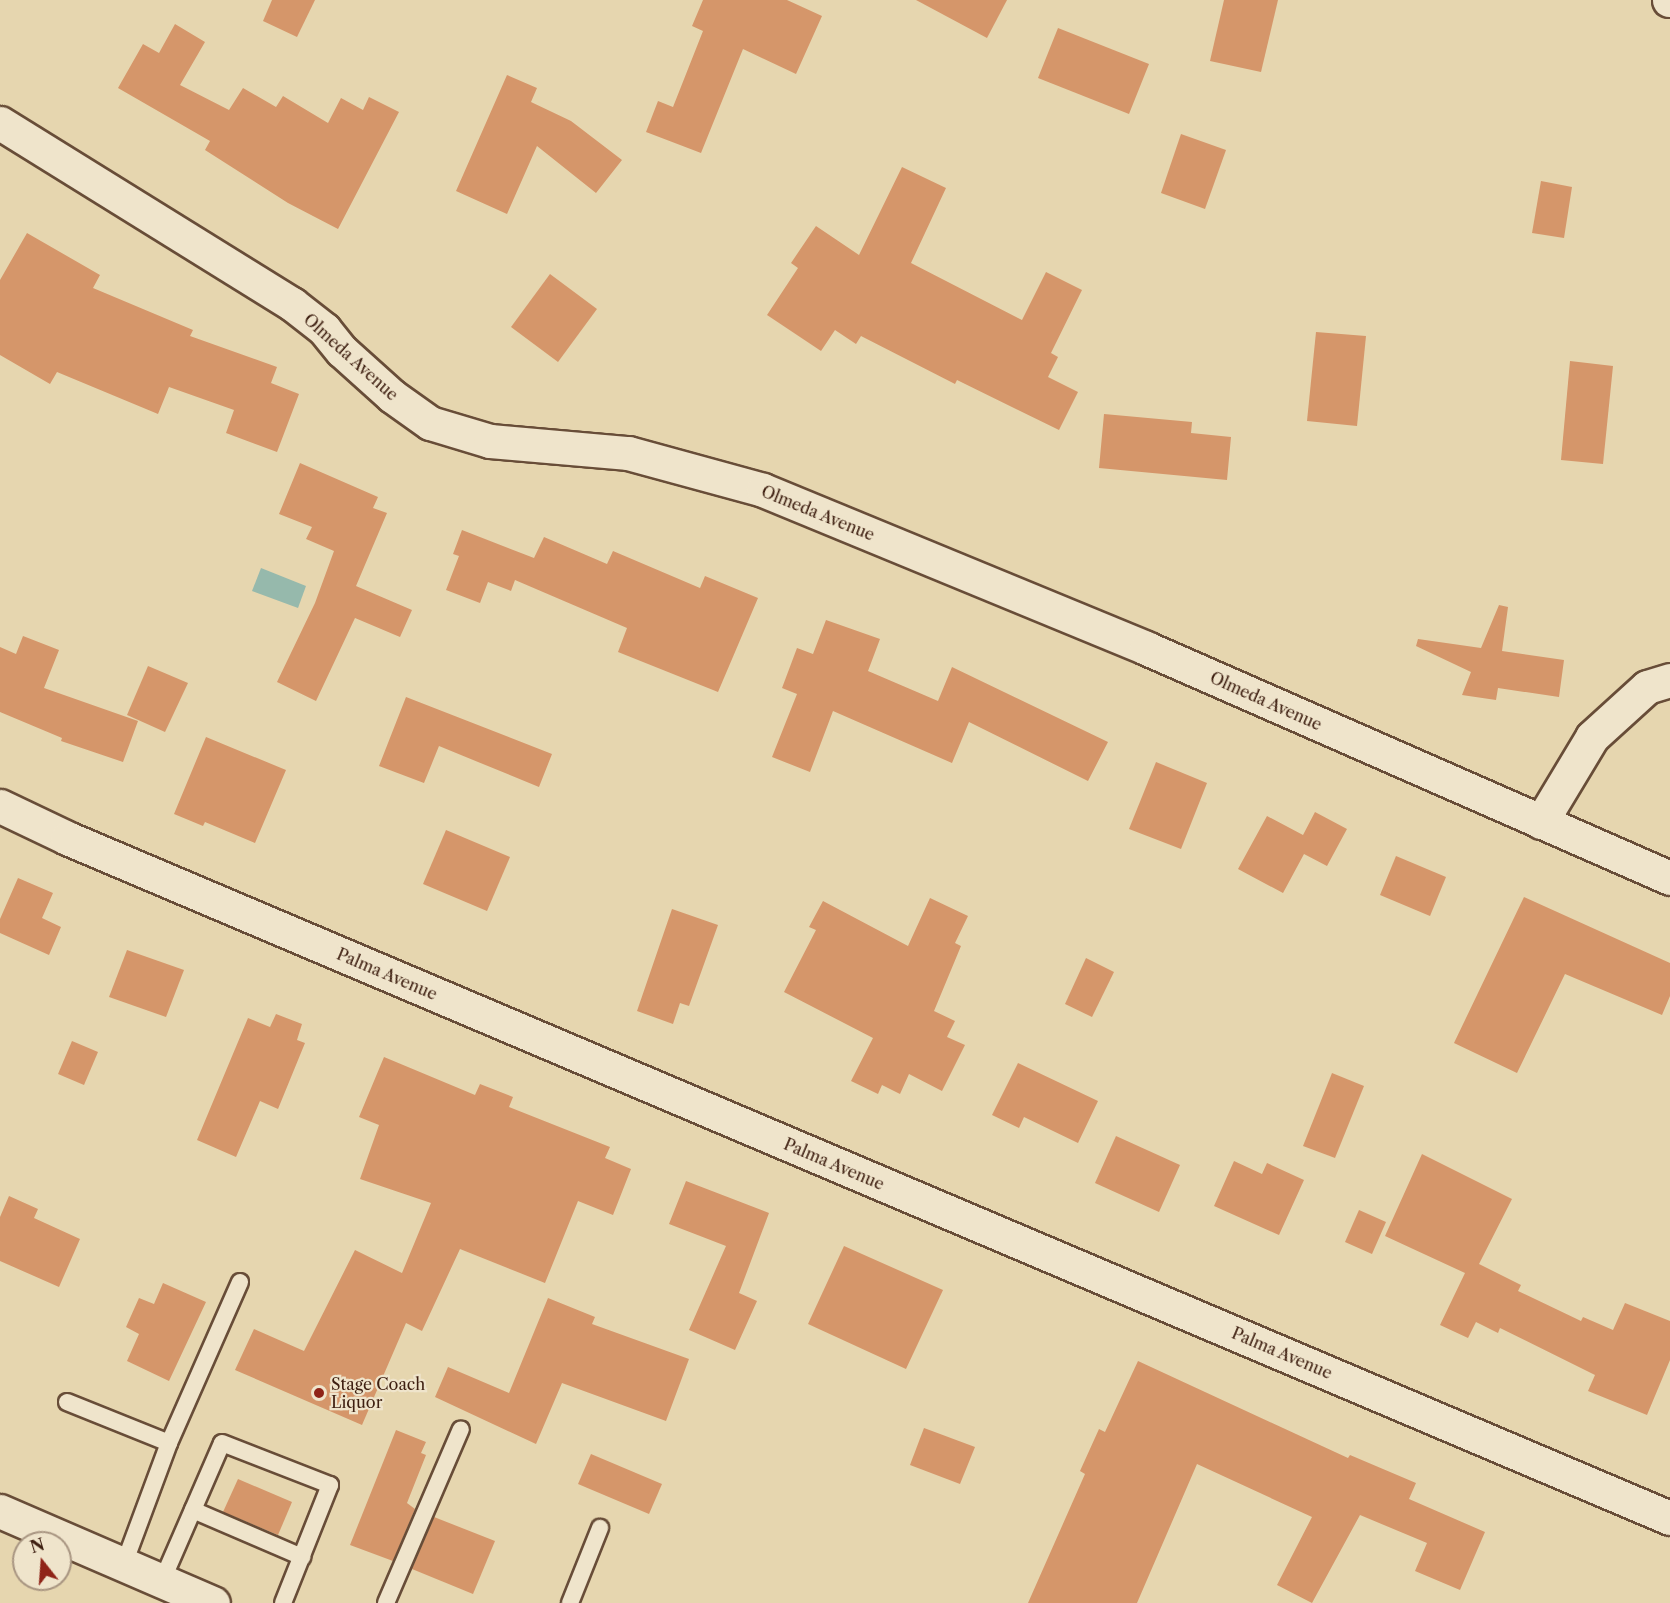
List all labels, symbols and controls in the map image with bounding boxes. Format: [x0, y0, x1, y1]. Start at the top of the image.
street label: Olmeda Avenue [300, 309, 402, 405]
street label: Olmeda Avenue [758, 481, 878, 545]
street label: Olmeda Avenue [1207, 668, 1325, 734]
street label: Palma Avenue [334, 944, 440, 1004]
street label: Palma Avenue [781, 1134, 887, 1194]
street label: Palma Avenue [1229, 1323, 1335, 1383]
place label: Stage Coach Liquor [331, 1374, 425, 1412]
marker: Stage Coach Liquor [312, 1386, 326, 1400]
north arrow [12, 1531, 72, 1591]
text: N [28, 1534, 47, 1557]

